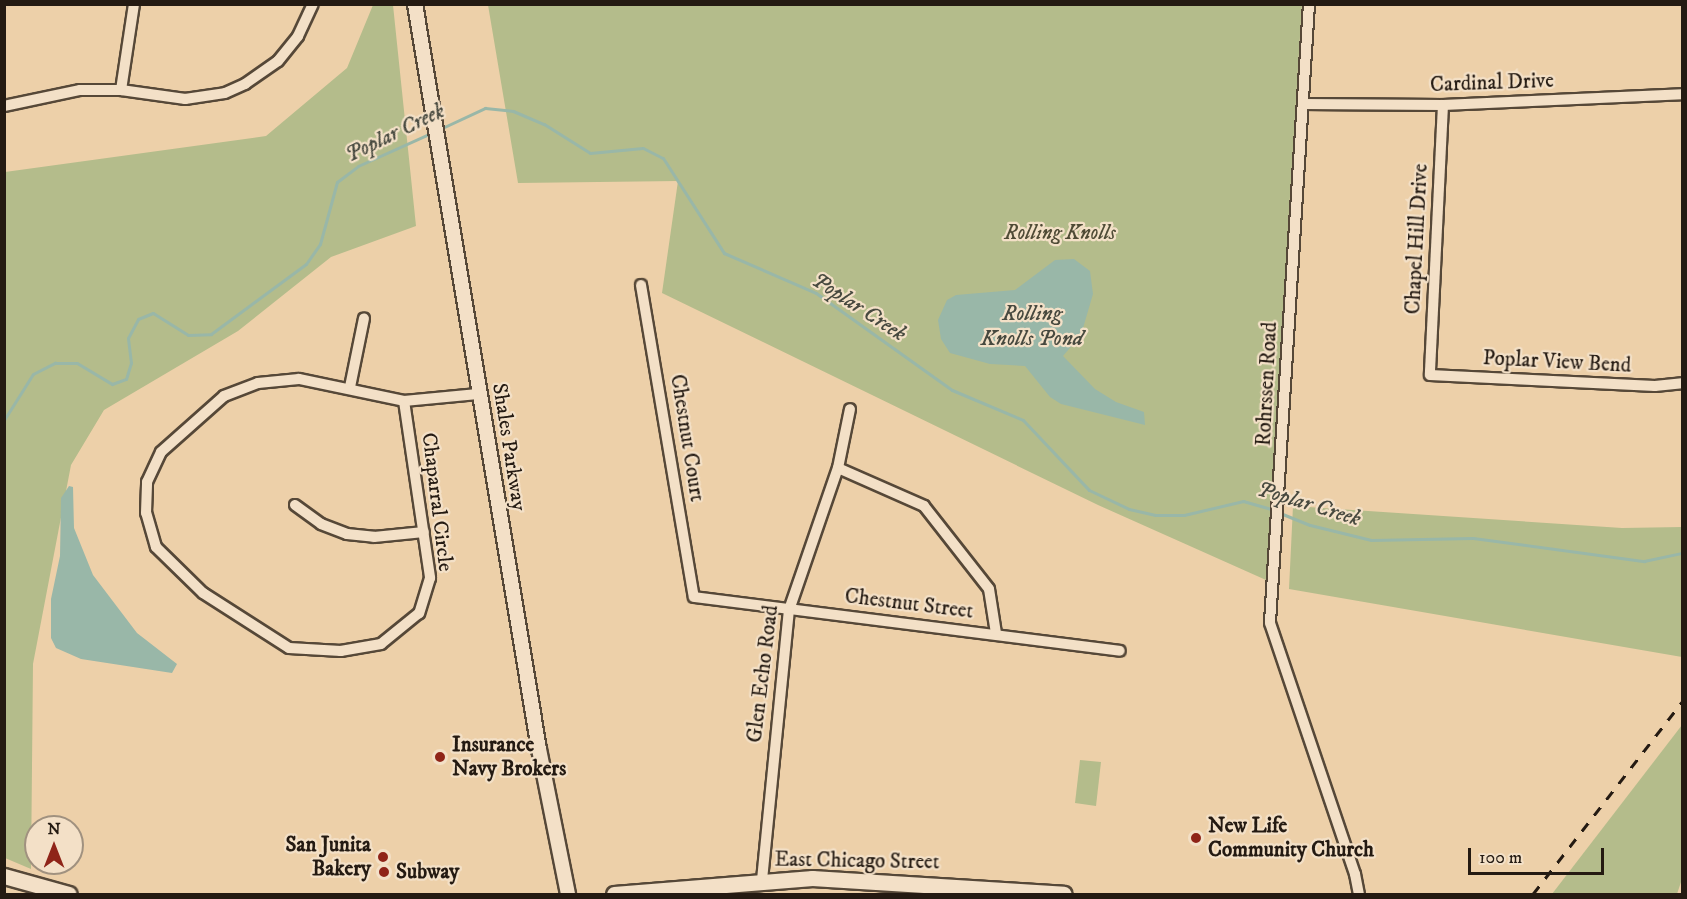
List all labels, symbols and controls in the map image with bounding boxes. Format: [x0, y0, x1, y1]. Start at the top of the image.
street label: Cardinal Drive [1430, 68, 1554, 98]
water label: Poplar Creek [341, 98, 449, 168]
street label: Chapel Hill Drive [1400, 163, 1434, 315]
park label: Rolling Knolls [1004, 220, 1116, 246]
water label: Poplar Creek [807, 267, 911, 347]
water label: Rolling Knolls Pond [981, 300, 1083, 352]
street label: Rohrssen Road [1251, 321, 1283, 447]
street label: Poplar View Bend [1482, 346, 1632, 378]
street label: Chestnut Court [665, 373, 709, 503]
street label: Shales Parkway [486, 381, 532, 513]
street label: Chaparral Circle [416, 431, 458, 573]
water label: Poplar Creek [1254, 476, 1364, 532]
street label: Chestnut Street [843, 584, 975, 624]
street label: Glen Echo Road [742, 604, 784, 744]
place label: Insurance Navy Brokers [452, 732, 566, 782]
marker: Insurance Navy Brokers [433, 750, 447, 764]
place label: New Life Community Church [1208, 813, 1374, 863]
north arrow [24, 815, 84, 875]
text: N [47, 819, 61, 839]
marker: New Life Community Church [1189, 831, 1203, 845]
place label: San Junita Bakery [286, 832, 371, 882]
scale bar [1471, 836, 1608, 874]
street label: East Chicago Street [774, 847, 940, 875]
text: 100 m [1479, 847, 1522, 869]
marker: San Junita Bakery [376, 850, 390, 864]
place label: Subway [396, 859, 459, 885]
marker: Subway [377, 865, 391, 879]

